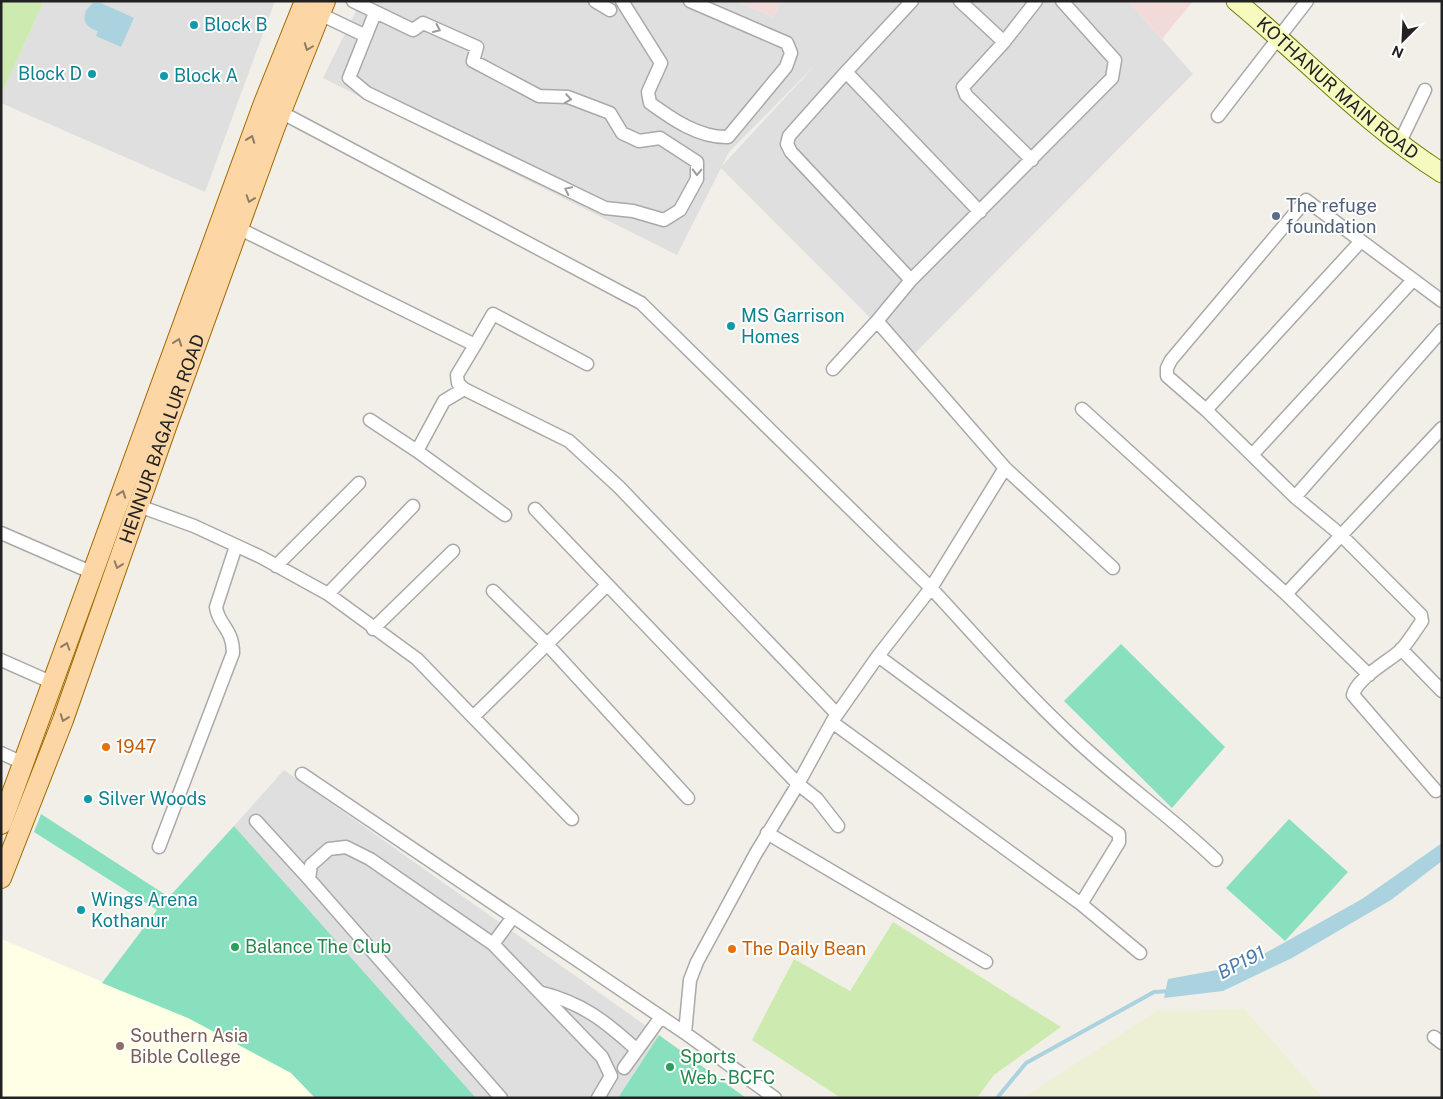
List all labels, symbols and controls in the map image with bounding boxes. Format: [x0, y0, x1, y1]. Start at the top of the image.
street label: KOTHANUR MAIN ROAD [1252, 13, 1424, 163]
place label: Block B [204, 14, 267, 35]
north arrow [1378, 15, 1428, 65]
marker: Block B [188, 19, 200, 31]
one-way arrow [432, 23, 441, 34]
one-way arrow [304, 42, 314, 51]
place label: Block D [18, 63, 82, 84]
place label: Block A [174, 65, 238, 86]
marker: Block D [86, 68, 98, 80]
marker: Block A [158, 70, 170, 82]
one-way arrow [564, 93, 572, 104]
one-way arrow [245, 136, 255, 144]
one-way arrow [691, 169, 702, 177]
one-way arrow [564, 186, 573, 196]
one-way arrow [246, 194, 256, 202]
place label: The refuge foundation [1286, 195, 1377, 237]
marker: The refuge foundation [1270, 210, 1282, 222]
place label: MS Garrison Homes [741, 305, 845, 347]
marker: MS Garrison Homes [725, 320, 737, 332]
street label: HENNUR BAGALUR ROAD [115, 331, 209, 546]
one-way arrow [172, 338, 182, 347]
one-way arrow [116, 490, 126, 499]
one-way arrow [114, 561, 124, 569]
one-way arrow [60, 642, 70, 651]
one-way arrow [60, 714, 70, 722]
place label: 1947 [116, 736, 157, 757]
marker: 1947 [100, 741, 112, 753]
place label: Silver Woods [98, 788, 206, 809]
marker: Silver Woods [82, 793, 94, 805]
place label: Wings Arena Kothanur [91, 889, 198, 931]
marker: Wings Arena Kothanur [75, 904, 87, 916]
place label: Balance The Club [245, 936, 391, 957]
place label: The Daily Bean [742, 938, 866, 959]
marker: Balance The Club [229, 941, 241, 953]
water label: BP191 [1213, 941, 1269, 983]
marker: The Daily Bean [726, 943, 738, 955]
place label: Southern Asia Bible College [130, 1025, 248, 1067]
marker: Southern Asia Bible College [114, 1040, 126, 1052]
place label: Sports Web - BCFC [680, 1046, 775, 1088]
marker: Sports Web - BCFC [664, 1061, 676, 1073]

